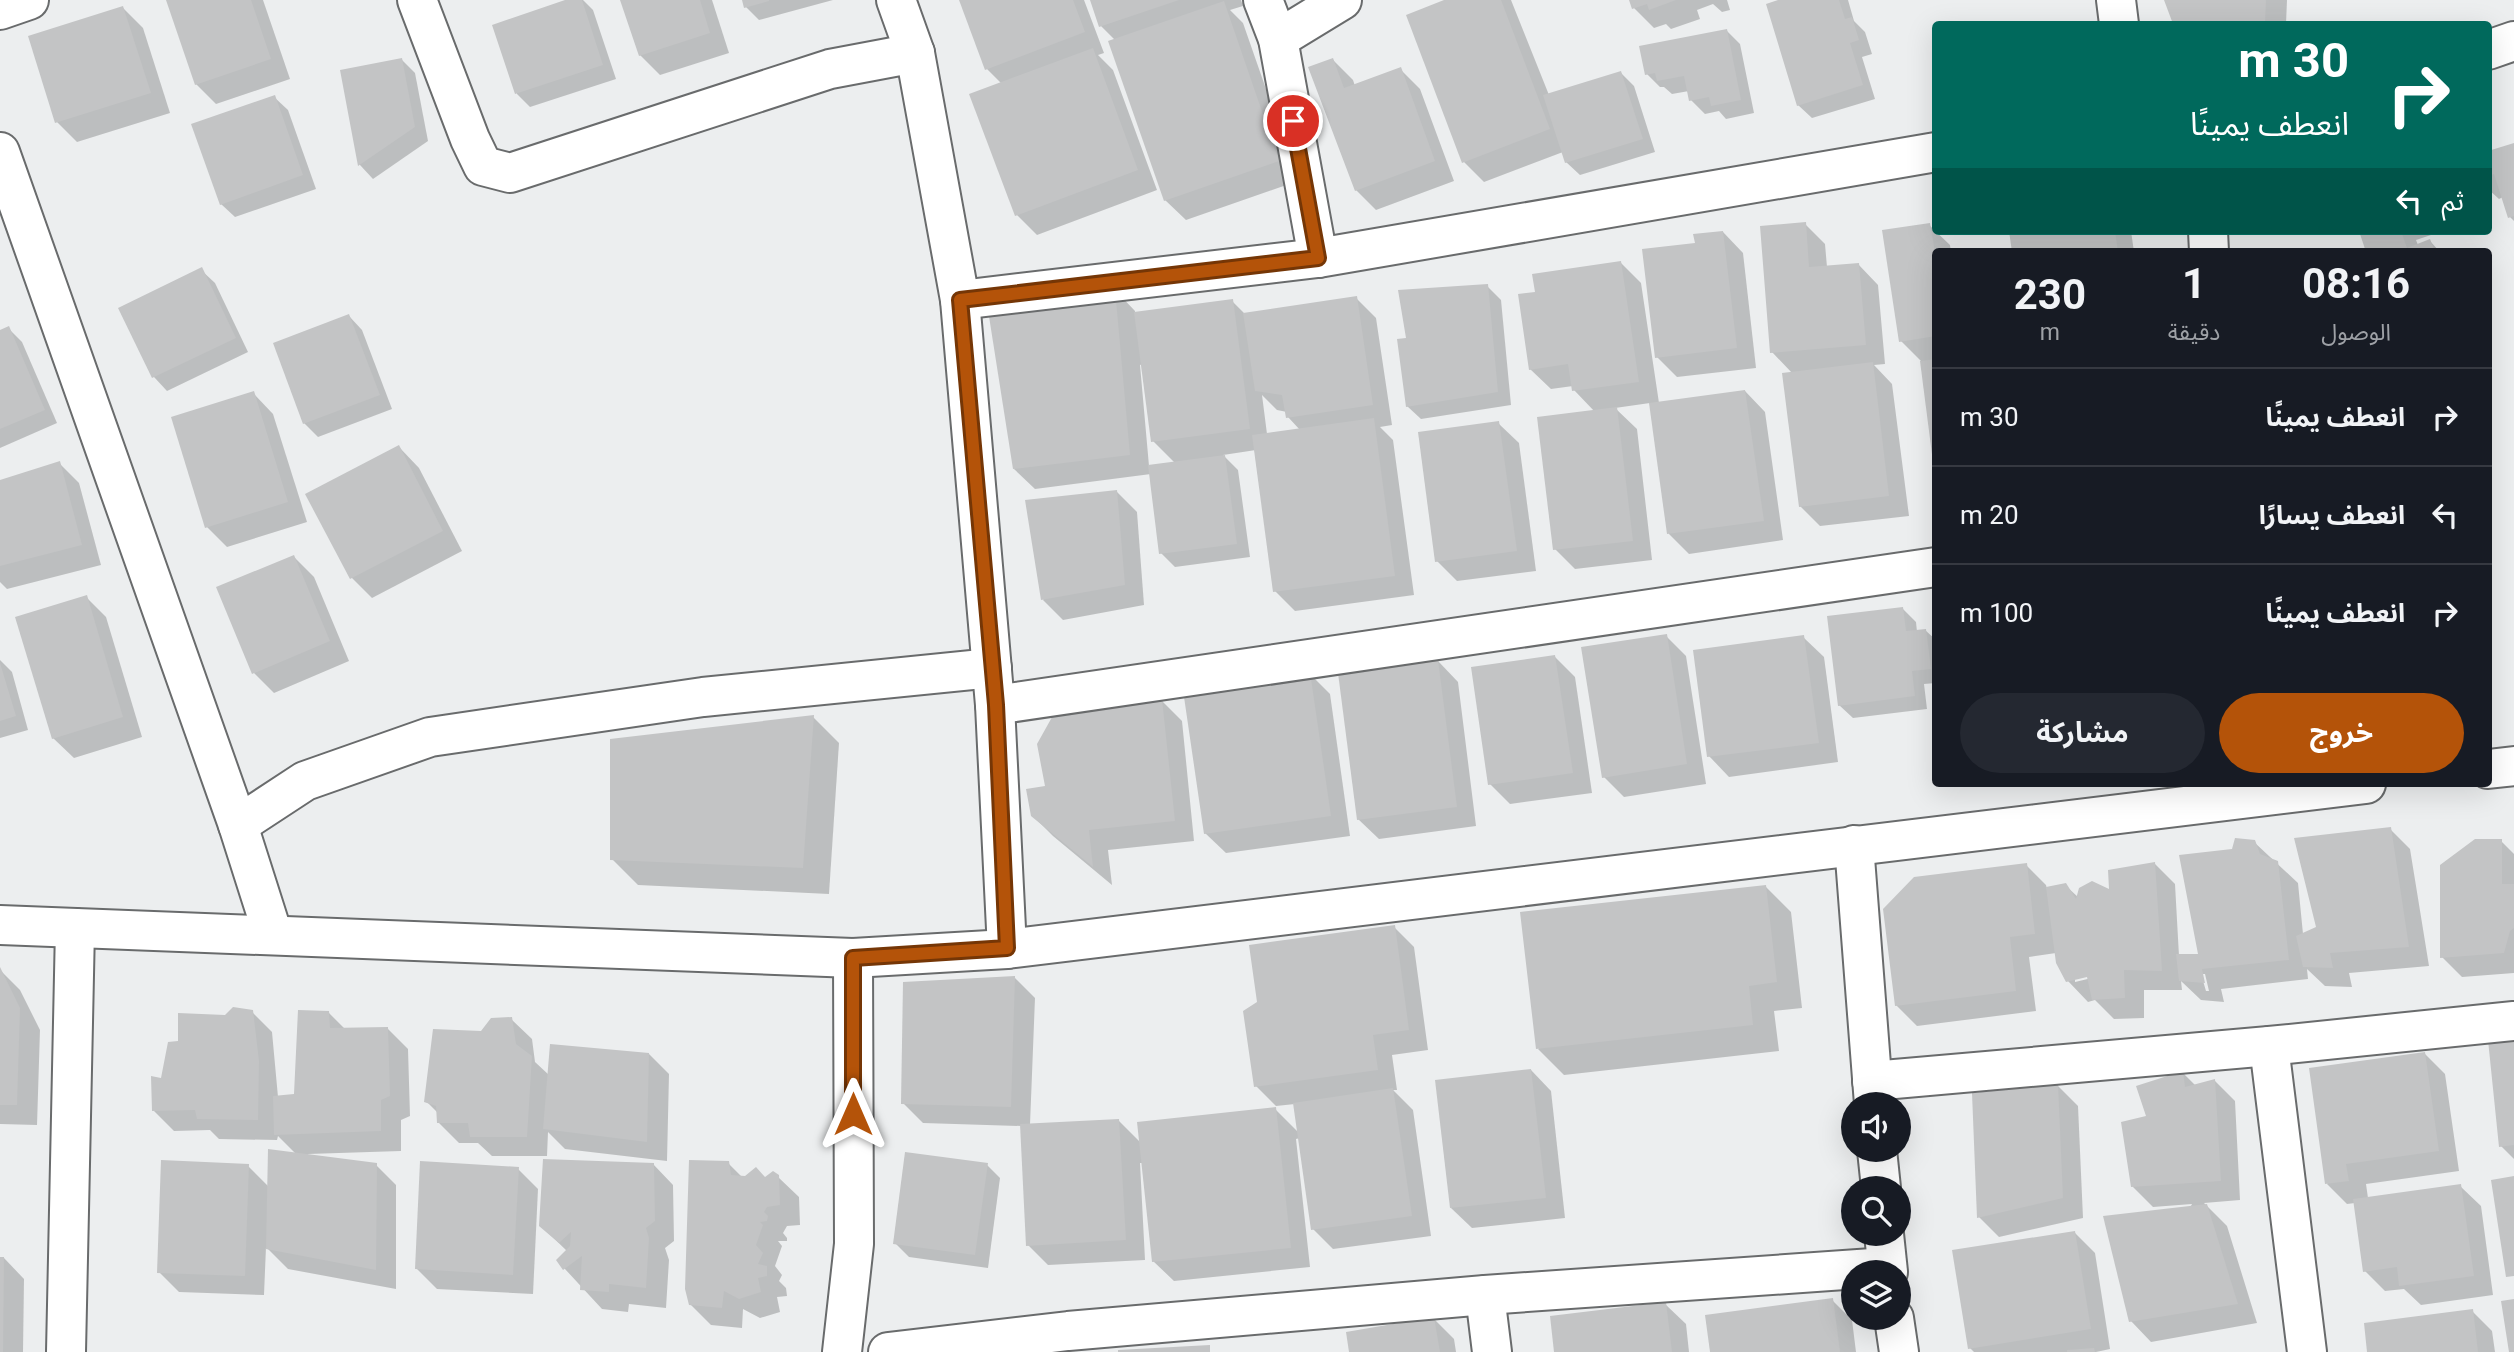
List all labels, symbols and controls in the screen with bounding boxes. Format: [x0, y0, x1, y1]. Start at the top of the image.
text: 30 m [2238, 32, 2349, 89]
icon: right [2373, 49, 2464, 140]
pin [1263, 91, 1323, 151]
icon: arrive [1274, 102, 1312, 140]
text: انعطف يمينًا [2190, 105, 2349, 143]
icon: left [2390, 182, 2428, 220]
text: ثم [2442, 186, 2464, 216]
text: 1 [2182, 259, 2206, 308]
text: 08:16 [2302, 259, 2410, 308]
text: 230 [2014, 270, 2086, 319]
text: m [2040, 319, 2060, 346]
text: دقيقة [2168, 319, 2220, 346]
text: الوصول [2321, 319, 2391, 346]
icon: right [2426, 398, 2464, 436]
text: 30 m [1960, 402, 2019, 432]
text: انعطف يمينًا [2266, 402, 2405, 432]
icon: left [2426, 496, 2464, 534]
text: 20 m [1960, 500, 2019, 530]
text: انعطف يسارًا [2259, 500, 2405, 530]
icon: right [2426, 594, 2464, 632]
text: 100 m [1960, 598, 2033, 628]
text: انعطف يمينًا [2266, 598, 2405, 628]
button: مشاركة [1960, 693, 2205, 773]
button: خروج [2219, 693, 2464, 773]
position arrow [816, 1077, 890, 1151]
map controls [1841, 1092, 1911, 1330]
button: sound [1841, 1092, 1911, 1162]
button: search [1841, 1176, 1911, 1246]
button: layers [1841, 1260, 1911, 1330]

